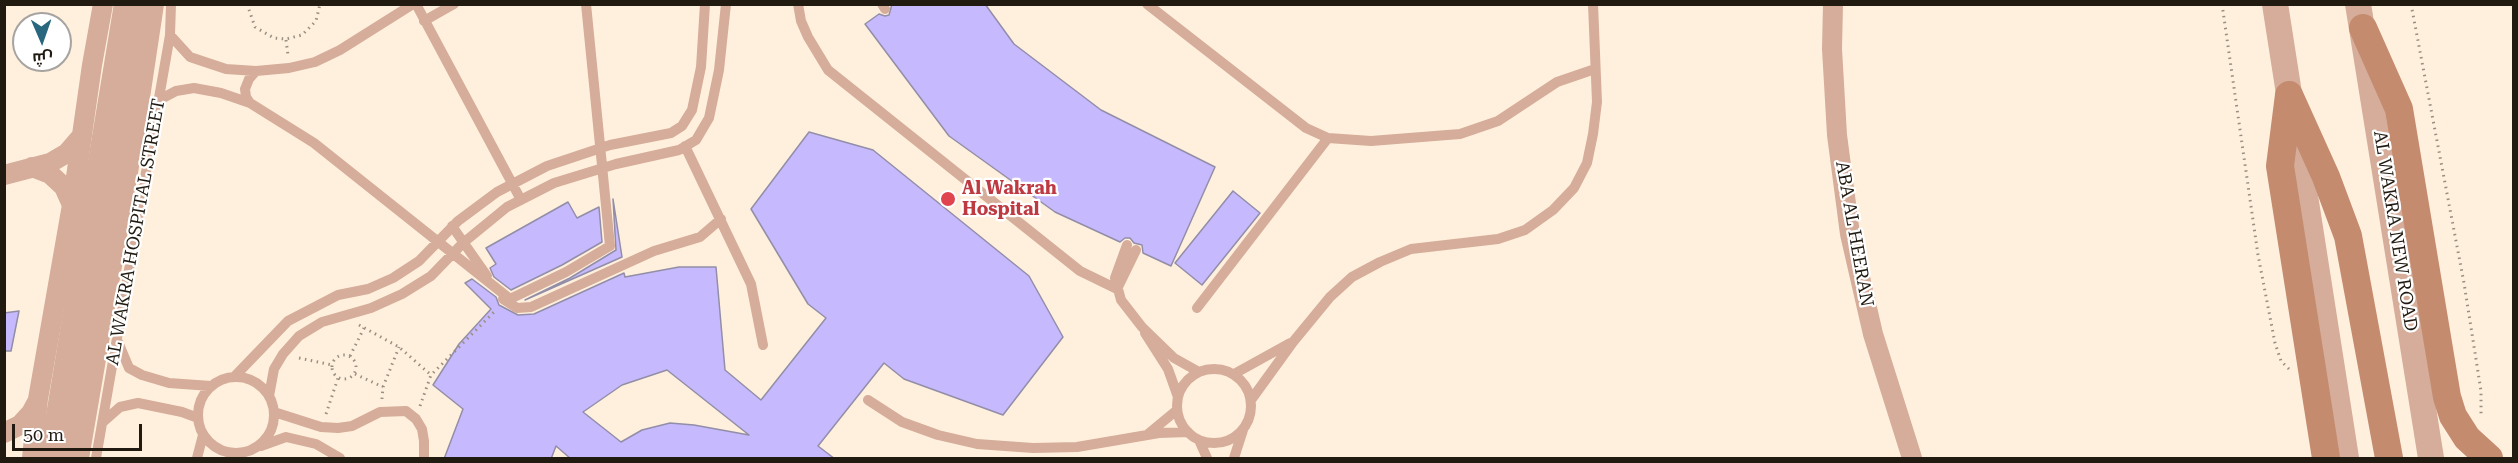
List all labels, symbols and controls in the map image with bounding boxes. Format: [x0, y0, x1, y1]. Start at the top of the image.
north arrow [12, 12, 72, 72]
text: ش [32, 49, 53, 68]
street label: AL WAKRA HOSPITAL STREET [102, 97, 170, 367]
street label: AL WAKRA NEW ROAD [2368, 129, 2422, 333]
street label: ABA AL HEERAN [1831, 159, 1877, 309]
place label: Al Wakrah Hospital [962, 178, 1057, 220]
marker: Al Wakrah Hospital [939, 190, 957, 208]
scale bar [15, 412, 146, 450]
text: 50 m [23, 424, 64, 445]

